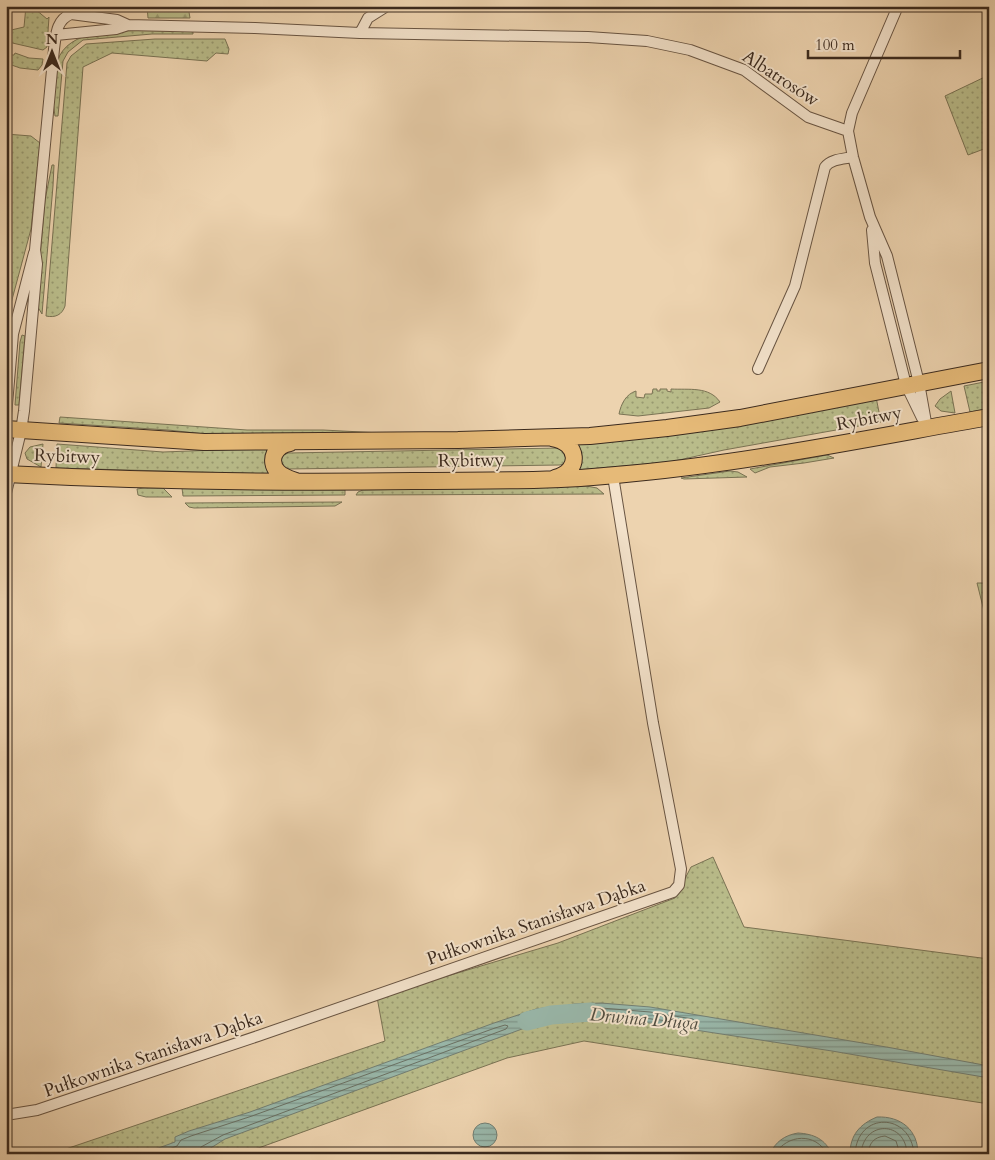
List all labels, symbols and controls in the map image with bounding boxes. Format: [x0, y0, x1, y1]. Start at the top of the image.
north arrow [28, 28, 78, 78]
scale bar [808, 28, 960, 60]
text: N [46, 30, 58, 49]
text: 100 m [815, 35, 855, 55]
street label: Albatrosów [737, 44, 824, 113]
street label: Rybitwy [834, 400, 905, 437]
street label: Rybitwy [33, 443, 101, 470]
street label: Rybitwy [438, 447, 505, 474]
street label: Pułkownika Stanisława Dąbka [423, 873, 649, 972]
water label: Drwina Długa [589, 1001, 700, 1037]
street label: Pułkownika Stanisława Dąbka [40, 1005, 266, 1104]

